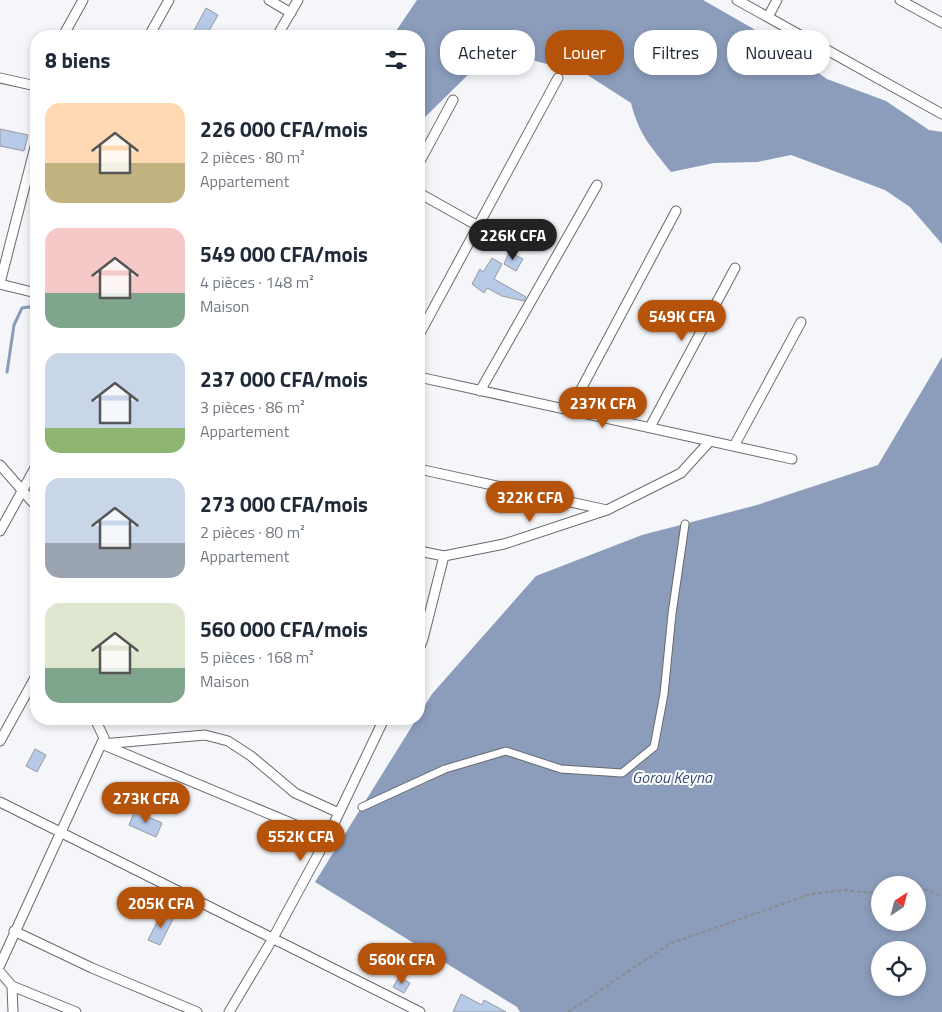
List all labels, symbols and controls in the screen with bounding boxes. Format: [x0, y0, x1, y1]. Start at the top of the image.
chip: Acheter [440, 30, 535, 75]
chip: Louer [545, 30, 624, 75]
chip: Filtres [634, 30, 717, 75]
chip: Nouveau [727, 30, 830, 75]
text: 8 biens [45, 44, 110, 76]
icon: filters [382, 46, 410, 74]
text: 226 000 CFA/mois [200, 113, 368, 145]
icon: home [85, 123, 145, 183]
text: 2 pièces · 80 m² [200, 145, 305, 169]
text: Appartement [200, 169, 289, 193]
pin: 226K CFA [461, 218, 565, 261]
text: 226K CFA [480, 223, 546, 247]
text: 549 000 CFA/mois [200, 238, 368, 270]
icon: home [85, 248, 145, 308]
text: 4 pièces · 148 m² [200, 270, 314, 294]
text: Maison [200, 294, 249, 318]
pin: 549K CFA [630, 300, 734, 342]
text: 549K CFA [649, 304, 715, 328]
text: 237 000 CFA/mois [200, 363, 368, 395]
icon: home [85, 373, 145, 433]
pin: 237K CFA [551, 386, 655, 429]
text: 237K CFA [570, 391, 636, 415]
text: 3 pièces · 86 m² [200, 395, 305, 419]
text: Appartement [200, 419, 289, 443]
pin: 322K CFA [478, 480, 582, 523]
text: 322K CFA [497, 485, 563, 509]
text: 273 000 CFA/mois [200, 488, 368, 520]
icon: home [85, 498, 145, 558]
text: 2 pièces · 80 m² [200, 520, 305, 544]
text: Appartement [200, 544, 289, 568]
text: 560 000 CFA/mois [200, 613, 368, 645]
icon: home [85, 623, 145, 683]
text: 5 pièces · 168 m² [200, 645, 314, 669]
text: Maison [200, 669, 249, 693]
water label: Gorou Keyna [632, 765, 713, 789]
pin: 273K CFA [94, 782, 198, 824]
text: 273K CFA [113, 786, 179, 810]
pin: 552K CFA [249, 820, 353, 862]
text: 552K CFA [268, 824, 334, 848]
north arrow [871, 876, 926, 931]
map controls [871, 876, 926, 996]
pin: 205K CFA [109, 886, 213, 929]
text: 205K CFA [128, 891, 194, 915]
button: locate [871, 941, 926, 996]
pin: 560K CFA [350, 942, 454, 985]
text: 560K CFA [369, 947, 435, 971]

